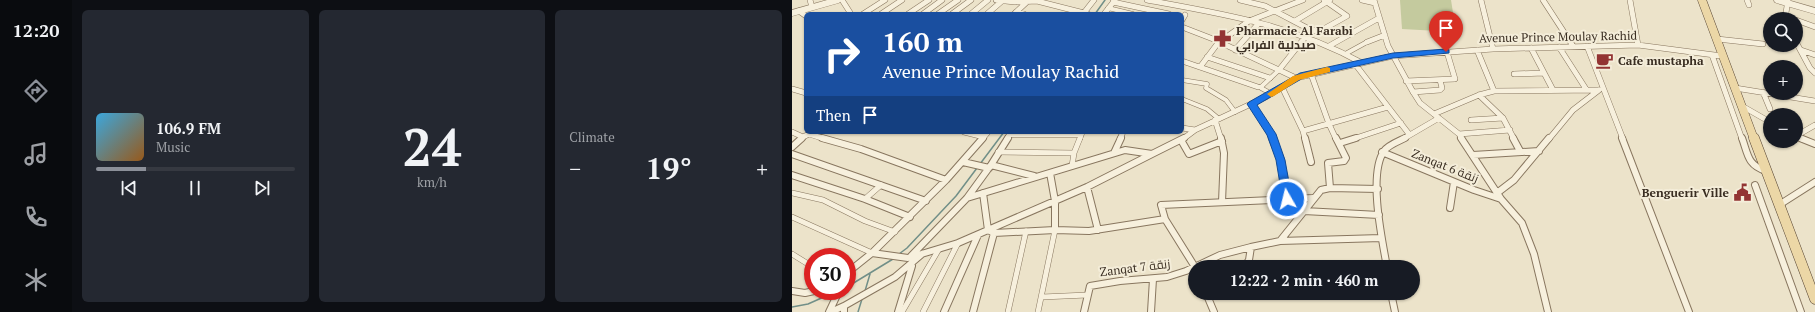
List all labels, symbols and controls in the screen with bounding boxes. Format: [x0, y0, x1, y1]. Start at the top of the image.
pin [1429, 11, 1463, 52]
map controls [1763, 12, 1803, 148]
button: search [1763, 12, 1803, 52]
icon: arrive [1435, 17, 1457, 39]
text: 12:20 [13, 18, 59, 42]
text: 160 m [882, 23, 963, 60]
place label: Pharmacie Al Farabi صيدلية الفرابي [1236, 23, 1353, 55]
icon: right [816, 28, 868, 80]
pharmacy icon: Pharmacie Al Farabi صيدلية الفرابي [1213, 28, 1233, 48]
street label: Avenue Prince Moulay Rachid [1479, 28, 1638, 45]
cafe icon: Cafe mustapha [1595, 51, 1615, 71]
place label: Cafe mustapha [1618, 53, 1704, 68]
text: Avenue Prince Moulay Rachid [882, 59, 1119, 83]
button: + [1763, 60, 1803, 100]
icon: directions [22, 77, 50, 105]
icon: arrive [859, 104, 881, 126]
text: Then [816, 105, 851, 125]
button: − [1763, 108, 1803, 148]
text: 24 [403, 112, 461, 181]
text: 106.9 FM [156, 118, 221, 138]
text: Climate [569, 128, 615, 146]
text: Music [156, 138, 190, 156]
icon: music [22, 140, 50, 168]
street label: Zanqat 6 زنقة [1410, 145, 1481, 186]
text: 19° [646, 148, 692, 188]
text: − [569, 154, 581, 183]
text: + [756, 154, 768, 183]
text: km/h [417, 173, 447, 191]
icon: previous [118, 177, 140, 199]
icon: pause [184, 177, 206, 199]
icon: next [251, 177, 273, 199]
position arrow [1266, 178, 1308, 220]
public building icon: Benguerir Ville [1732, 183, 1752, 203]
place label: Benguerir Ville [1642, 185, 1730, 200]
icon: phone [22, 203, 50, 231]
speed limit sign: 30 [804, 248, 856, 300]
street label: Zanqat 7 زنقة [1099, 256, 1171, 279]
icon: climate [22, 266, 50, 294]
text: 12:22 · 2 min · 460 m [1230, 270, 1378, 290]

